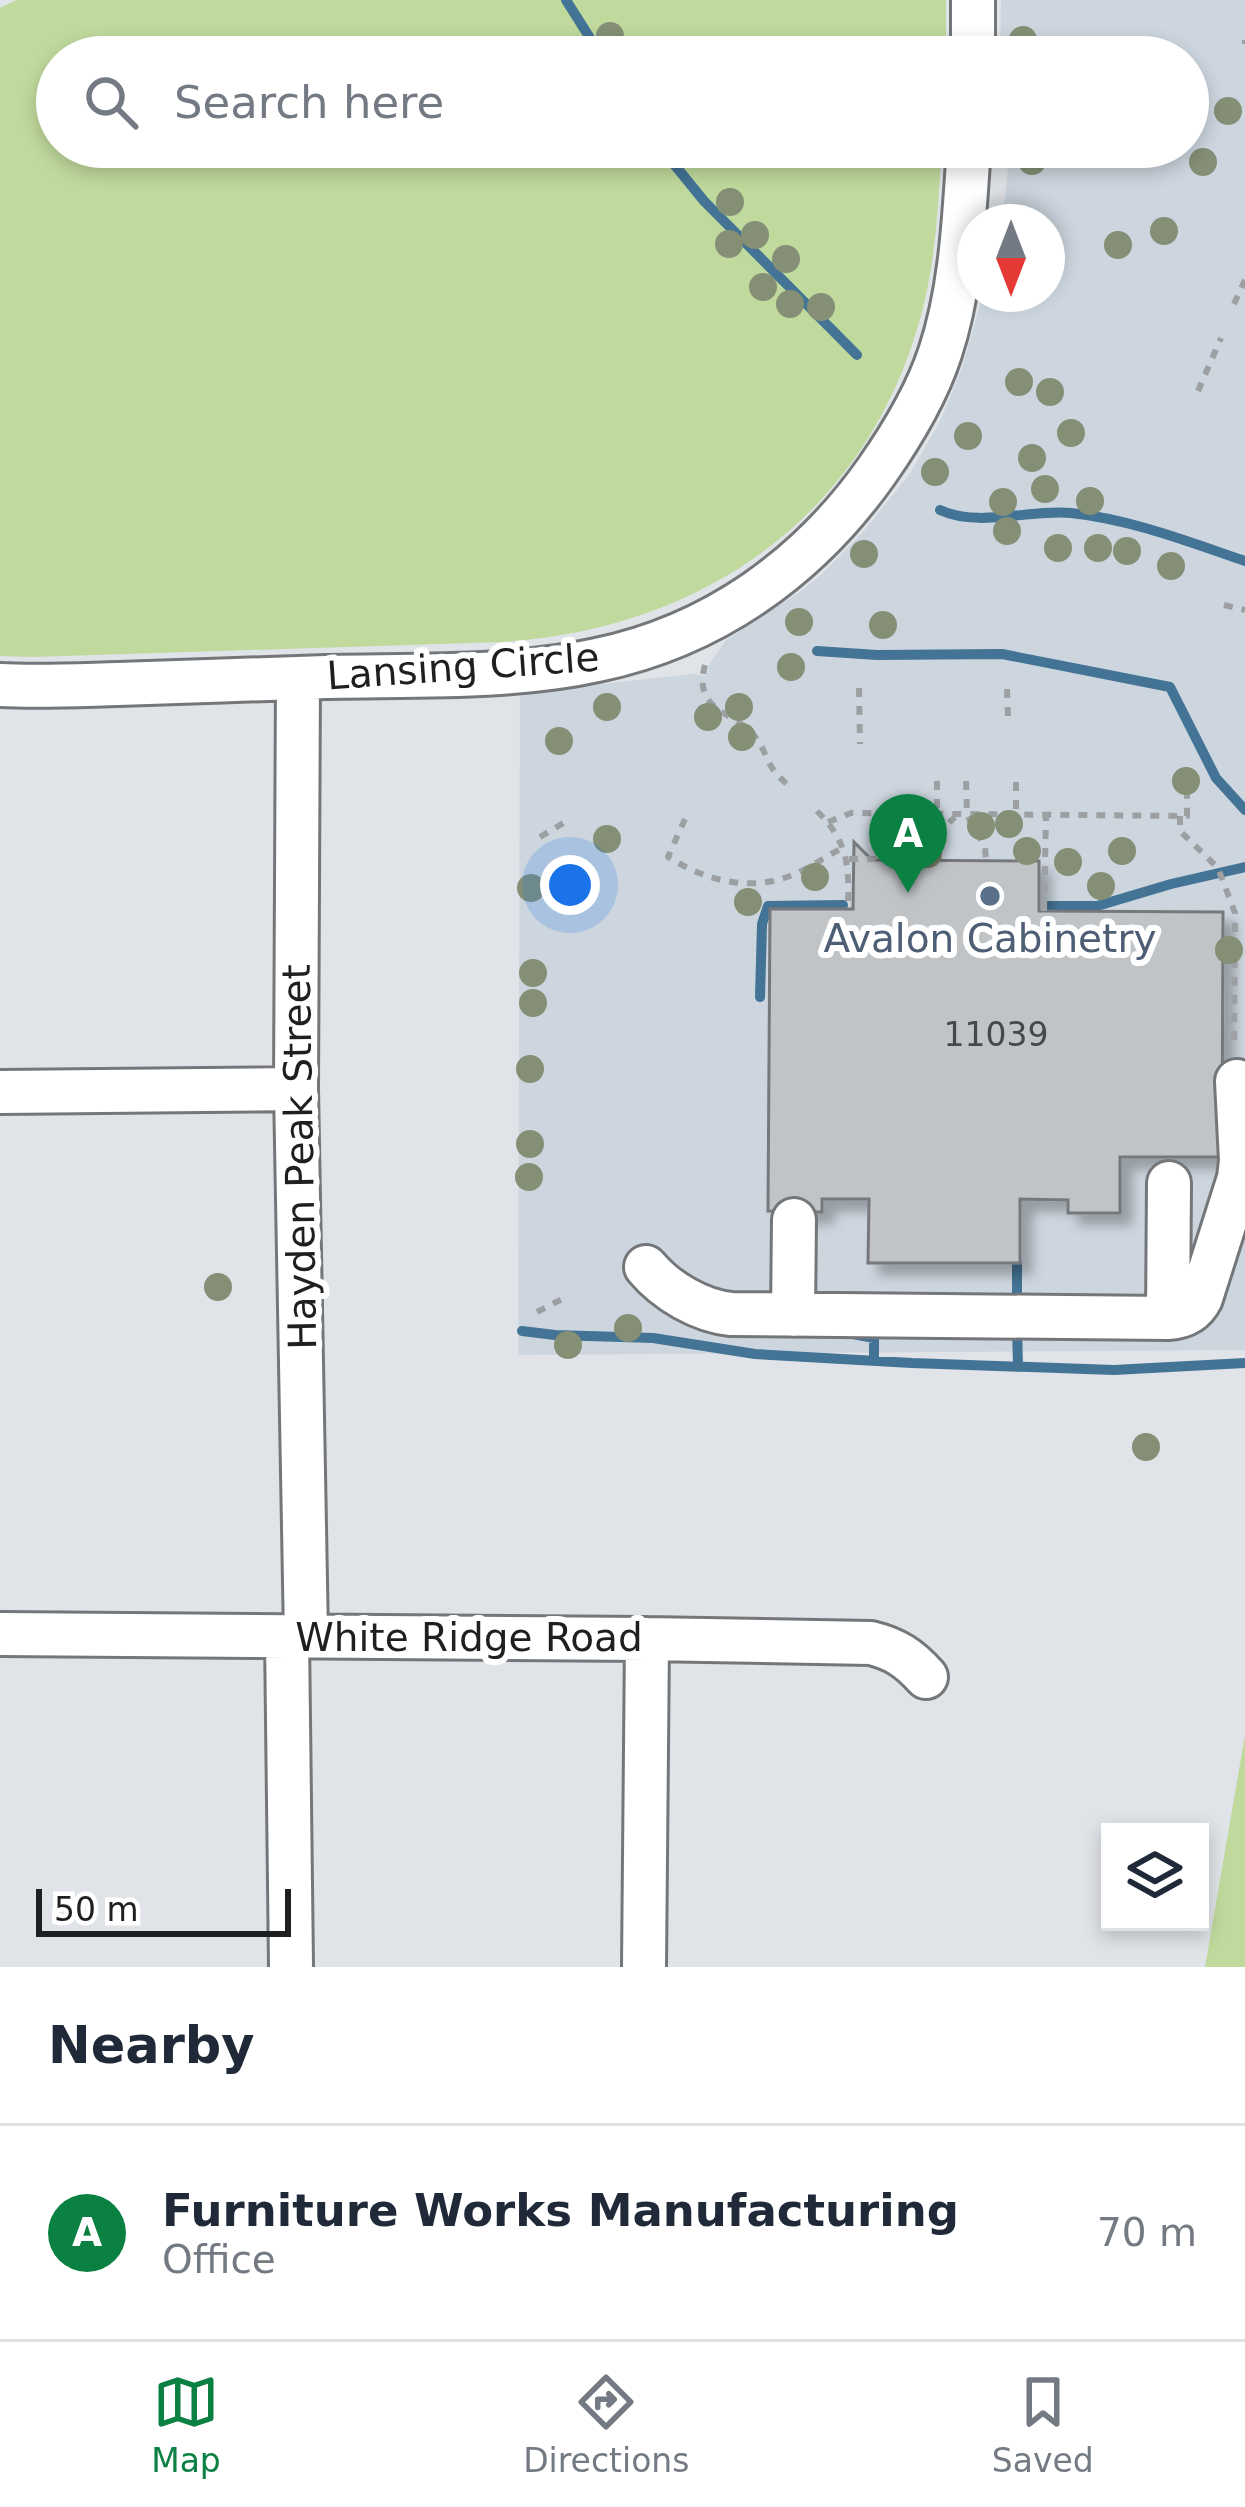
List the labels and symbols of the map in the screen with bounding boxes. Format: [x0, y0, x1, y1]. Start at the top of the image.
north arrow [957, 204, 1065, 312]
street label: Lansing Circle [325, 635, 601, 698]
pin: A [869, 794, 947, 893]
your location [540, 855, 600, 915]
marker: Avalon Cabinetry [977, 883, 1003, 909]
place label: Avalon Cabinetry [823, 916, 1157, 961]
street label: Hayden Peak Street [274, 964, 325, 1350]
house number: 11039 [944, 1015, 1048, 1054]
street label: White Ridge Road [295, 1615, 643, 1660]
scale bar [36, 1883, 291, 1936]

